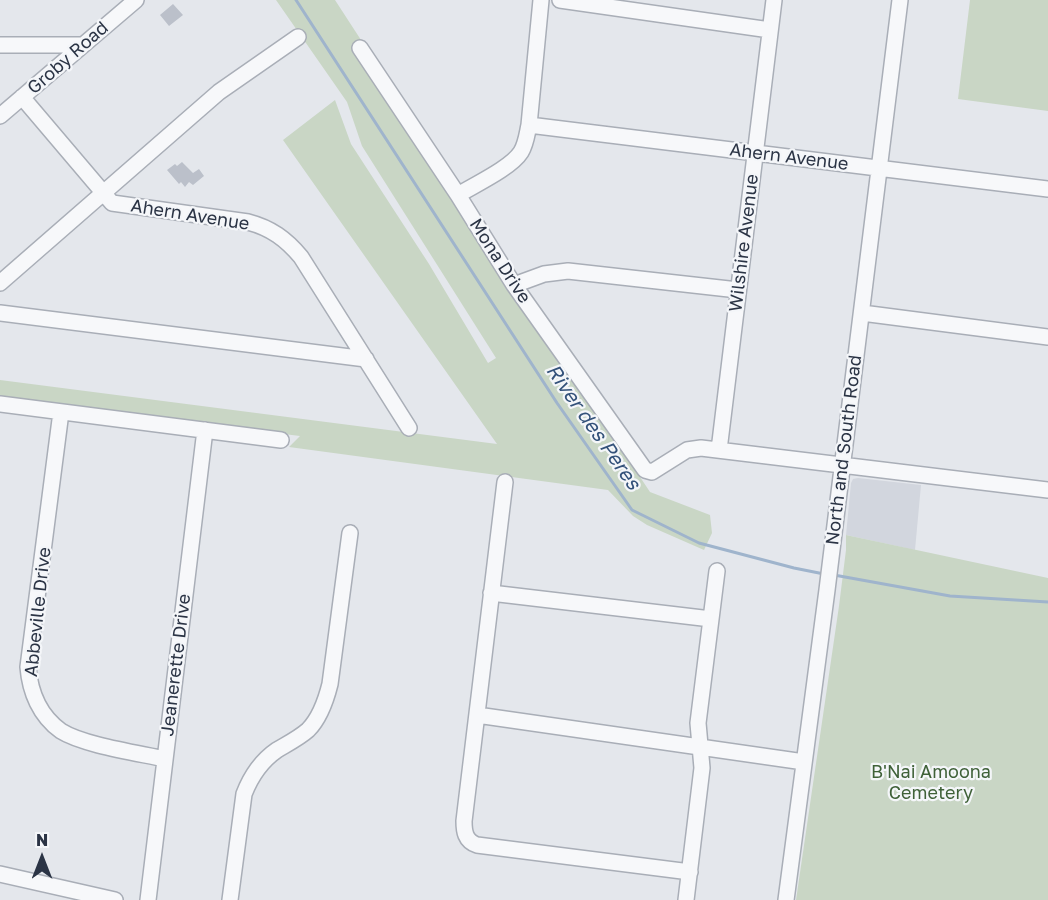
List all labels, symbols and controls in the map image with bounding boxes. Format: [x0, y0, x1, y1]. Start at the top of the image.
street label: Groby Road [23, 17, 113, 99]
street label: Ahern Avenue [728, 139, 850, 175]
street label: Wilshire Avenue [725, 173, 763, 313]
street label: Ahern Avenue [129, 195, 251, 235]
street label: Mona Drive [465, 215, 535, 307]
street label: North and South Road [822, 354, 866, 546]
water label: River des Peres [541, 360, 645, 494]
street label: Abbeville Drive [20, 546, 56, 678]
street label: Jeanerette Drive [157, 593, 195, 737]
park label: B'Nai Amoona Cemetery [871, 761, 991, 804]
north arrow [12, 828, 72, 888]
text: N [36, 830, 48, 850]

